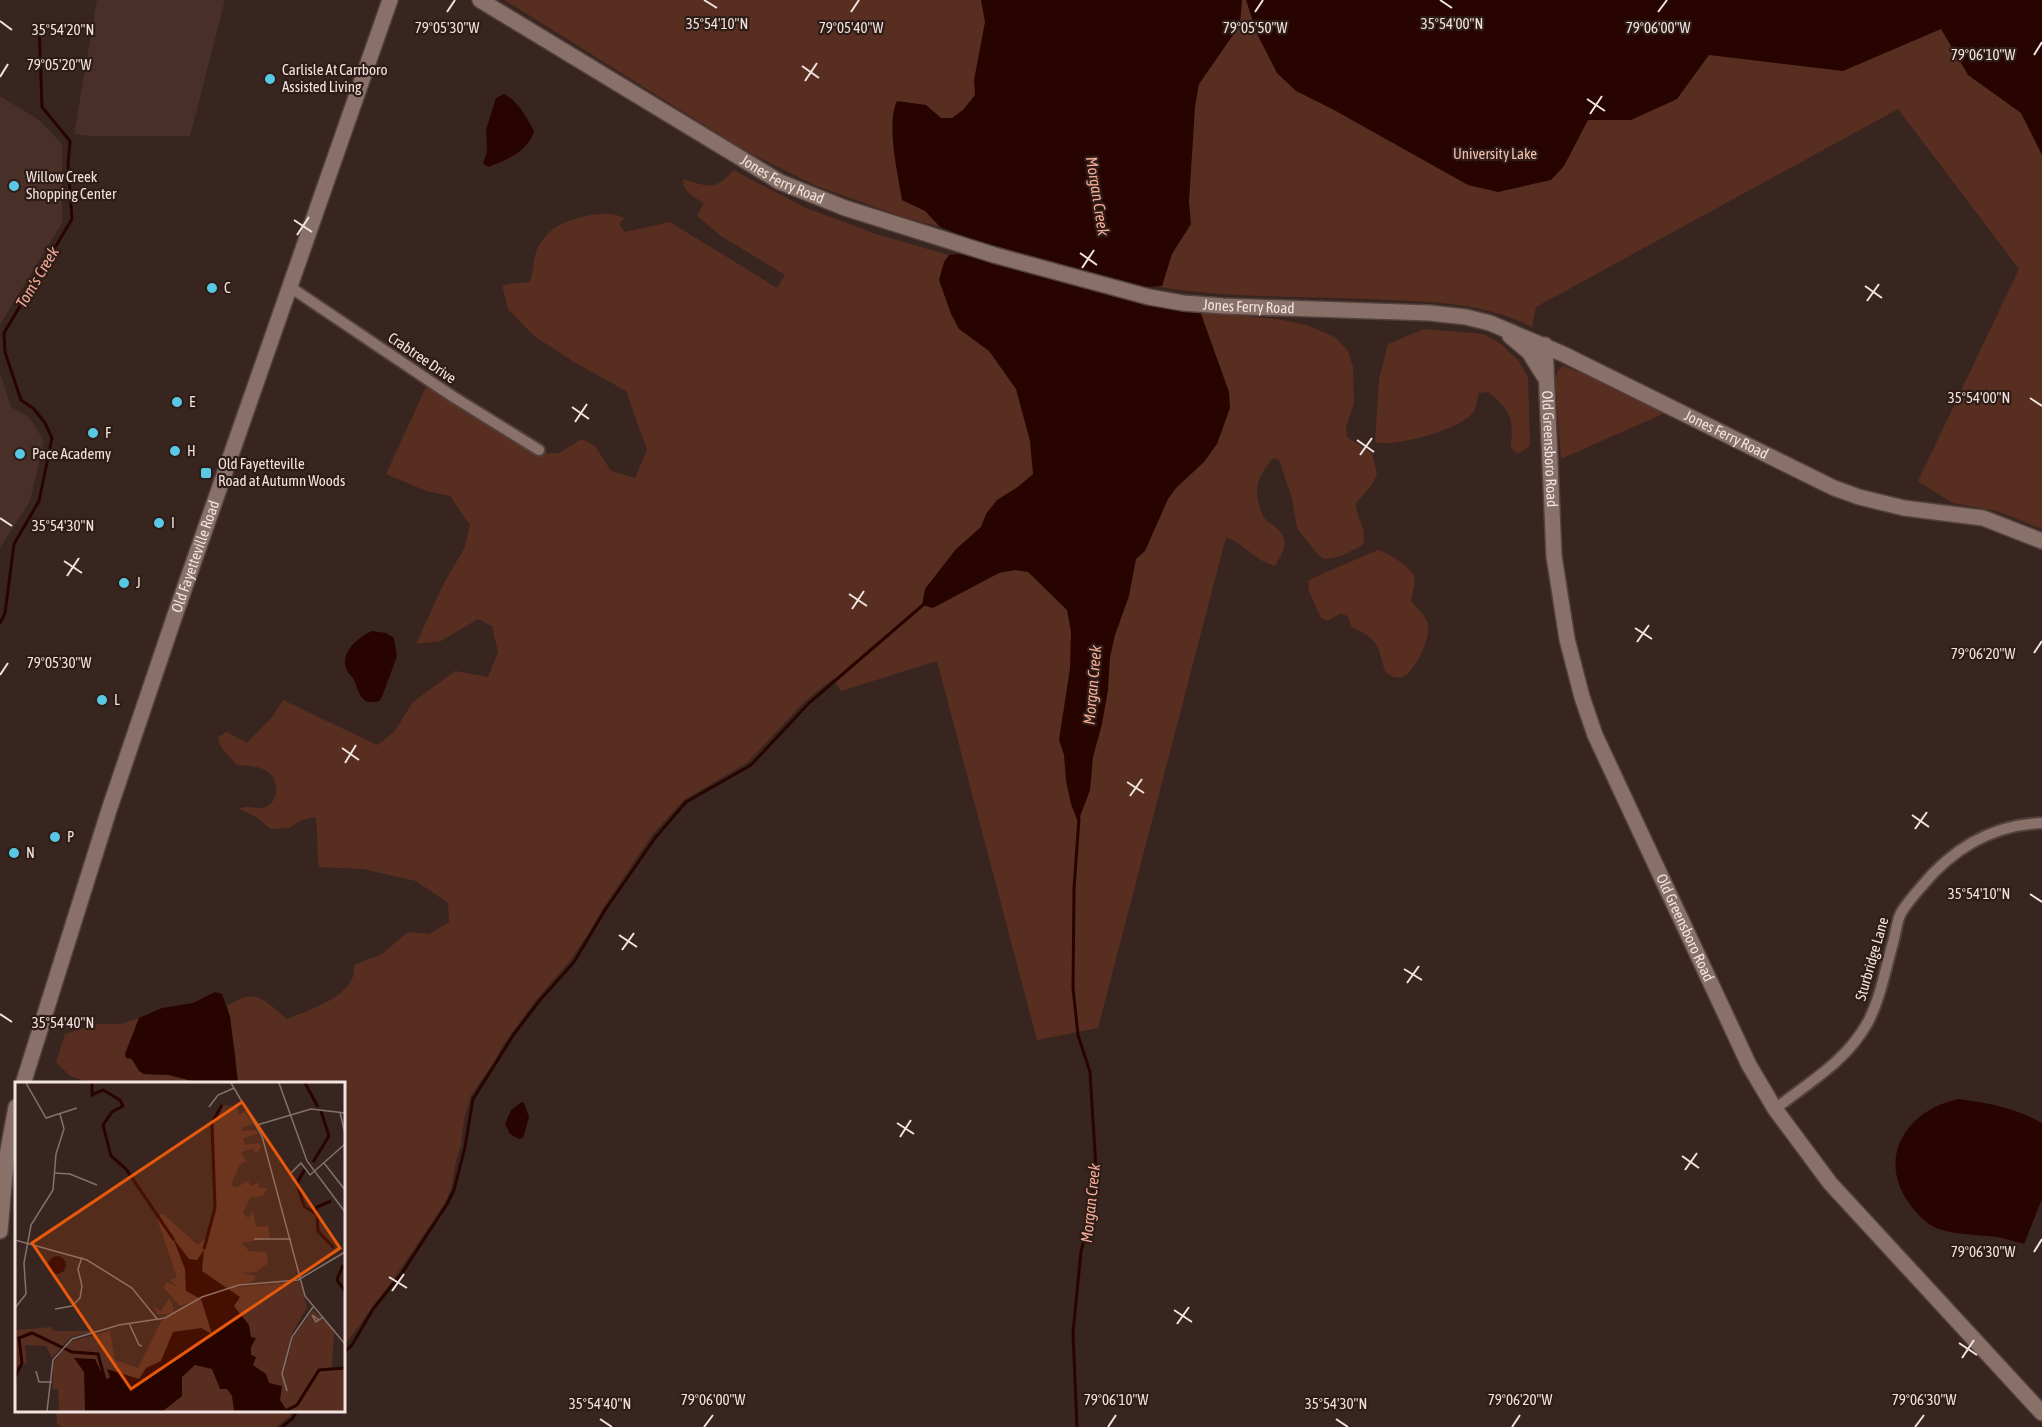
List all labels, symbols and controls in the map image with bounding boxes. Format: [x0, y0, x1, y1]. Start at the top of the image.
text: 35°54'10"N [686, 15, 748, 32]
text: 35°54'00"N [1421, 15, 1483, 32]
text: 79°05'30"W [415, 19, 479, 36]
text: 79°05'40"W [819, 19, 883, 36]
text: 79°05'50"W [1223, 19, 1287, 36]
text: 79°06'00"W [1626, 19, 1690, 36]
text: 35°54'20"N [32, 21, 94, 38]
text: 79°06'10"W [1951, 46, 2015, 63]
text: 79°05'20"W [27, 56, 91, 73]
place label: Carlisle At Carrboro Assisted Living [282, 61, 388, 95]
marker: Carlisle At Carrboro Assisted Living [263, 72, 277, 86]
park label: University Lake [1453, 145, 1537, 162]
street label: Jones Ferry Road [738, 151, 827, 207]
water label: Morgan Creek [1082, 155, 1113, 238]
place label: Willow Creek Shopping Center [26, 168, 117, 202]
marker: Willow Creek Shopping Center [7, 179, 21, 193]
water label: Tom's Creek [12, 242, 63, 311]
place label: C [224, 279, 231, 296]
marker: C [205, 281, 219, 295]
street label: Jones Ferry Road [1202, 296, 1295, 316]
street label: Crabtree Drive [385, 329, 460, 387]
text: 35°54'00"N [1948, 389, 2010, 406]
street label: Old Greensboro Road [1539, 390, 1561, 508]
place label: E [189, 393, 196, 410]
marker: E [170, 395, 184, 409]
street label: Jones Ferry Road [1682, 406, 1771, 462]
place label: F [105, 424, 111, 441]
marker: F [86, 426, 100, 440]
place label: H [187, 442, 196, 459]
marker: H [168, 444, 182, 458]
place label: Pace Academy [32, 445, 111, 462]
marker: Pace Academy [13, 447, 27, 461]
place label: Old Fayetteville Road at Autumn Woods [218, 455, 345, 489]
marker: Old Fayetteville Road at Autumn Woods [199, 466, 213, 480]
street label: Old Fayetteville Road [168, 498, 222, 615]
place label: I [171, 514, 175, 531]
marker: I [152, 516, 166, 530]
text: 35°54'30"N [32, 517, 94, 534]
place label: J [136, 574, 141, 591]
marker: J [117, 576, 131, 590]
water label: Morgan Creek [1080, 644, 1106, 726]
text: 79°06'20"W [1951, 645, 2015, 662]
text: 79°05'30"W [27, 654, 91, 671]
place label: L [114, 691, 120, 708]
marker: L [95, 693, 109, 707]
place label: P [67, 828, 74, 845]
marker: P [48, 830, 62, 844]
place label: N [26, 844, 35, 861]
marker: N [7, 846, 21, 860]
street label: Old Greensboro Road [1653, 871, 1718, 984]
text: 35°54'10"N [1948, 885, 2010, 902]
street label: Sturbridge Lane [1851, 915, 1892, 1003]
text: 35°54'40"N [32, 1014, 94, 1031]
inset map [15, 1082, 345, 1412]
water label: Morgan Creek [1077, 1161, 1104, 1244]
text: 79°06'30"W [1951, 1243, 2015, 1260]
text: 79°06'00"W [681, 1391, 745, 1408]
text: 79°06'10"W [1084, 1391, 1148, 1408]
text: 79°06'20"W [1488, 1391, 1552, 1408]
text: 79°06'30"W [1892, 1391, 1956, 1408]
text: 35°54'40"N [569, 1395, 631, 1412]
text: 35°54'30"N [1305, 1395, 1367, 1412]

